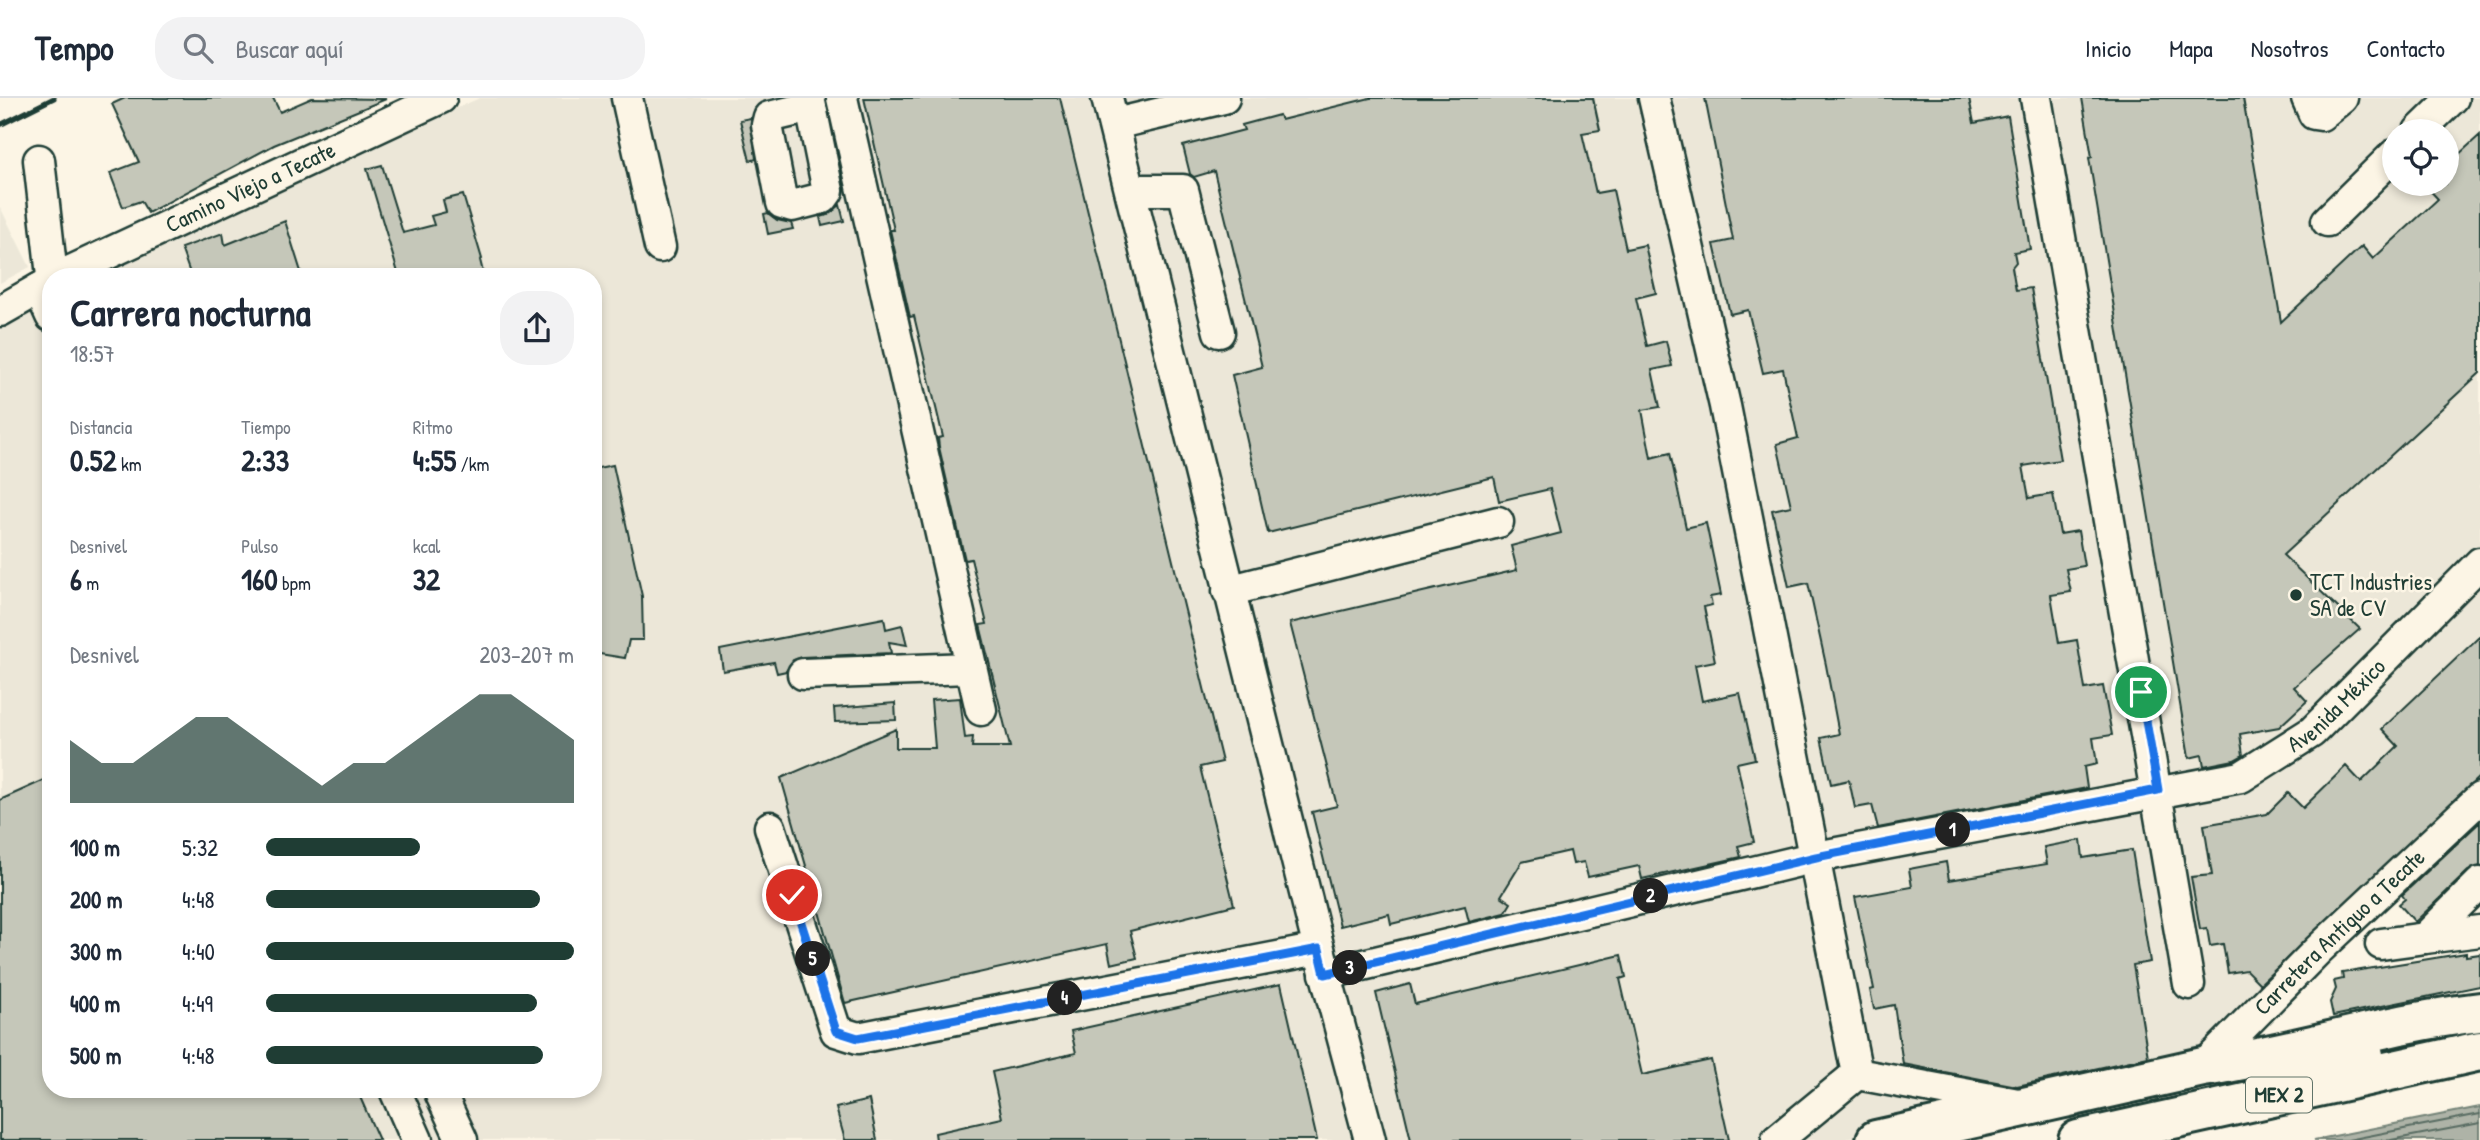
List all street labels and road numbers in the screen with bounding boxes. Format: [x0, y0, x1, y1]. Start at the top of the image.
street label: Camino Viejo a Tecate [160, 134, 340, 240]
street label: Avenida México [2281, 651, 2392, 759]
street label: Carretera Antiguo a Tecate [2247, 842, 2431, 1021]
road number: MEX 2 [2246, 1077, 2312, 1112]

